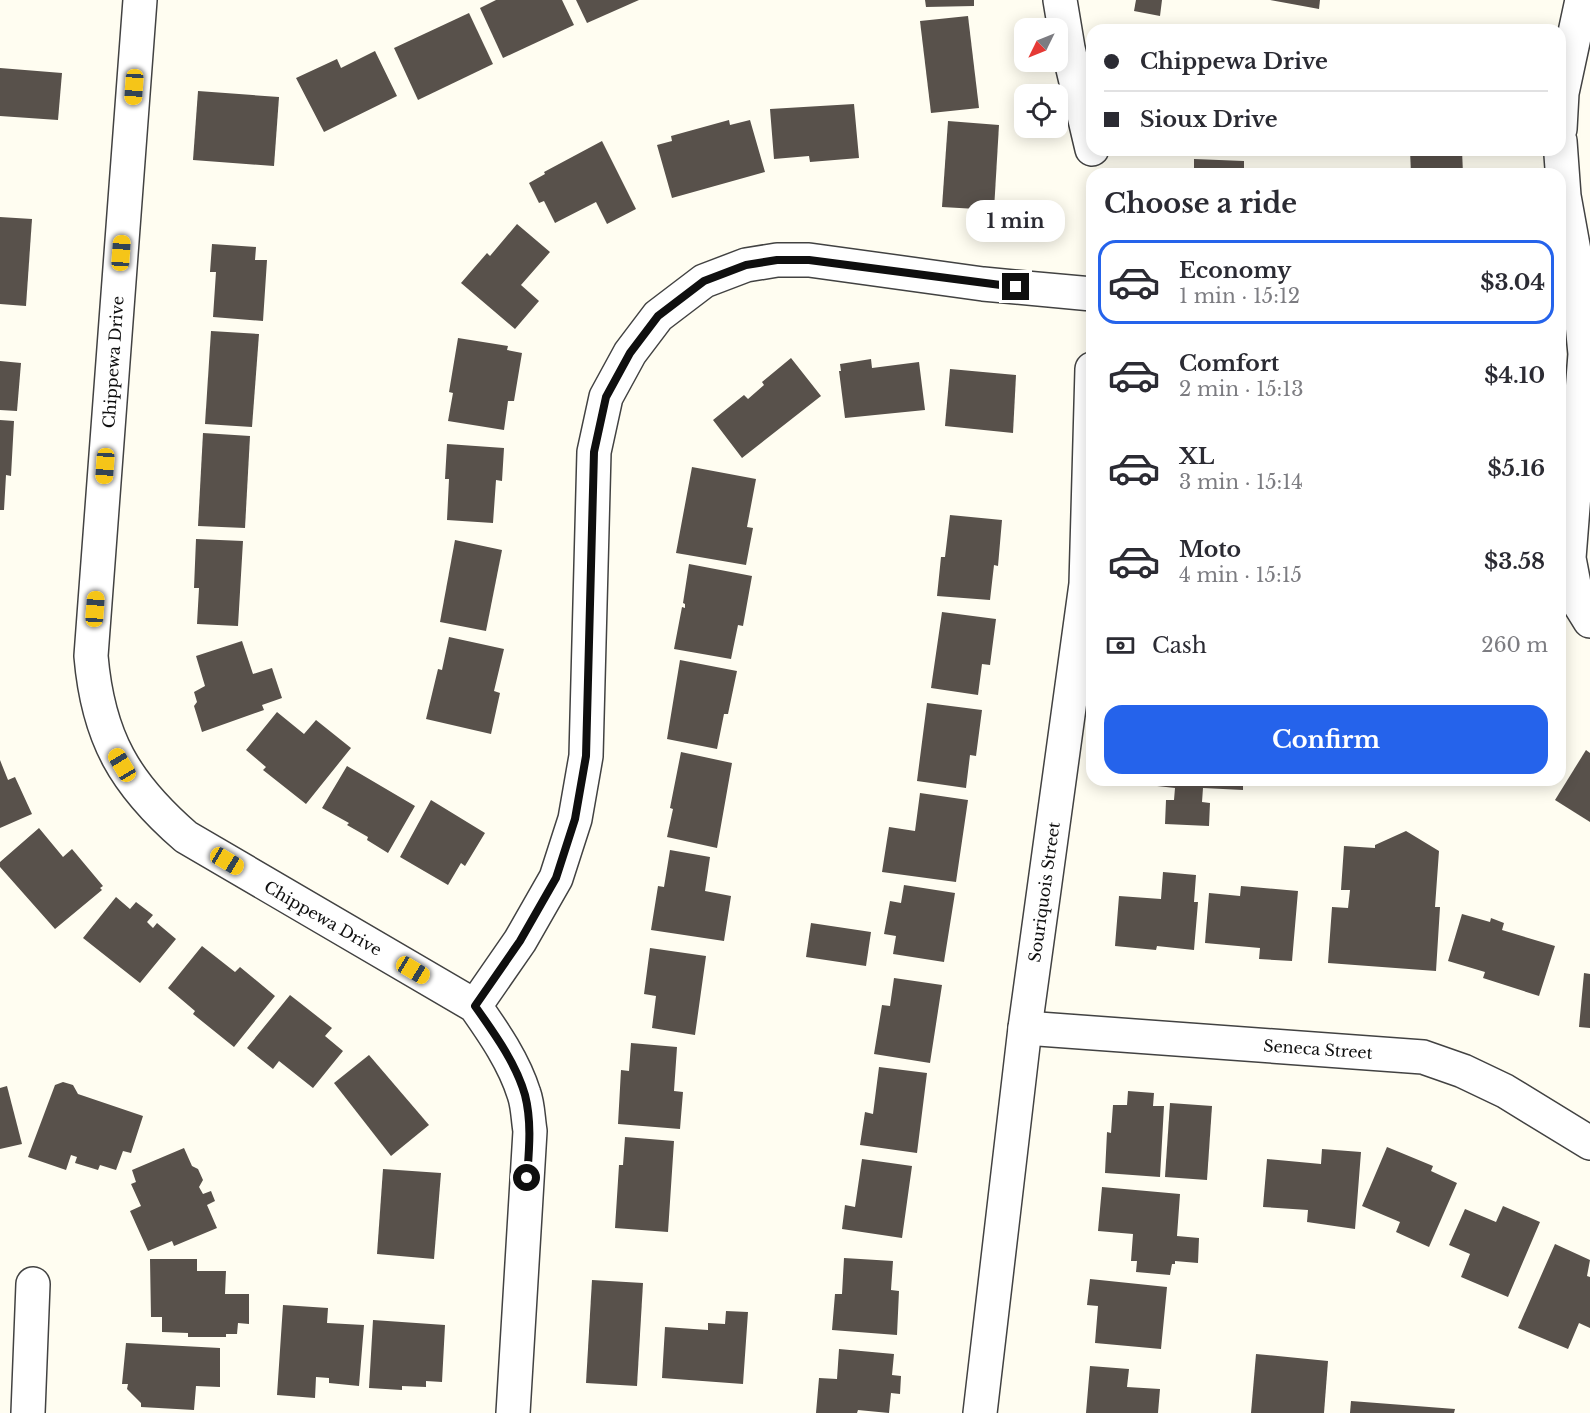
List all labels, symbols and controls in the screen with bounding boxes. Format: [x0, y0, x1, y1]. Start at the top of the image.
north arrow [1014, 18, 1068, 72]
map controls [1014, 18, 1068, 138]
text: Chippewa Drive [1140, 48, 1328, 75]
car [124, 68, 144, 106]
button: locate [1014, 84, 1068, 138]
text: Sioux Drive [1140, 106, 1278, 133]
text: Choose a ride [1104, 187, 1297, 220]
callout: 1 min [966, 200, 1066, 242]
text: 1 min [987, 209, 1044, 233]
car [111, 234, 131, 272]
icon: car [1107, 255, 1161, 309]
text: Economy [1179, 257, 1291, 284]
text: $3.04 [1480, 269, 1545, 296]
route end [1002, 273, 1029, 300]
text: 1 min · 15:12 [1179, 284, 1300, 308]
street label: Chippewa Drive [98, 295, 128, 429]
icon: car [1107, 348, 1161, 402]
text: Comfort [1179, 350, 1279, 377]
text: $4.10 [1484, 362, 1545, 389]
text: 2 min · 15:13 [1179, 377, 1304, 401]
icon: car [1107, 441, 1161, 495]
text: XL [1179, 443, 1214, 470]
car [95, 447, 115, 485]
text: $5.16 [1488, 455, 1545, 482]
text: 3 min · 15:14 [1179, 470, 1303, 494]
icon: car [1107, 534, 1161, 588]
text: Moto [1179, 536, 1241, 563]
text: $3.58 [1484, 548, 1545, 575]
text: 4 min · 15:15 [1179, 563, 1302, 587]
car [85, 590, 105, 628]
icon: cash [1104, 629, 1137, 662]
text: Cash [1152, 632, 1207, 659]
text: 260 m [1481, 633, 1548, 657]
button: Confirm [1104, 705, 1548, 774]
car [105, 745, 139, 785]
street label: Souriquois Street [1024, 820, 1064, 964]
car [207, 844, 247, 878]
street label: Chippewa Drive [261, 876, 385, 960]
car [393, 953, 433, 987]
street label: Seneca Street [1263, 1035, 1373, 1063]
route start [513, 1164, 540, 1191]

